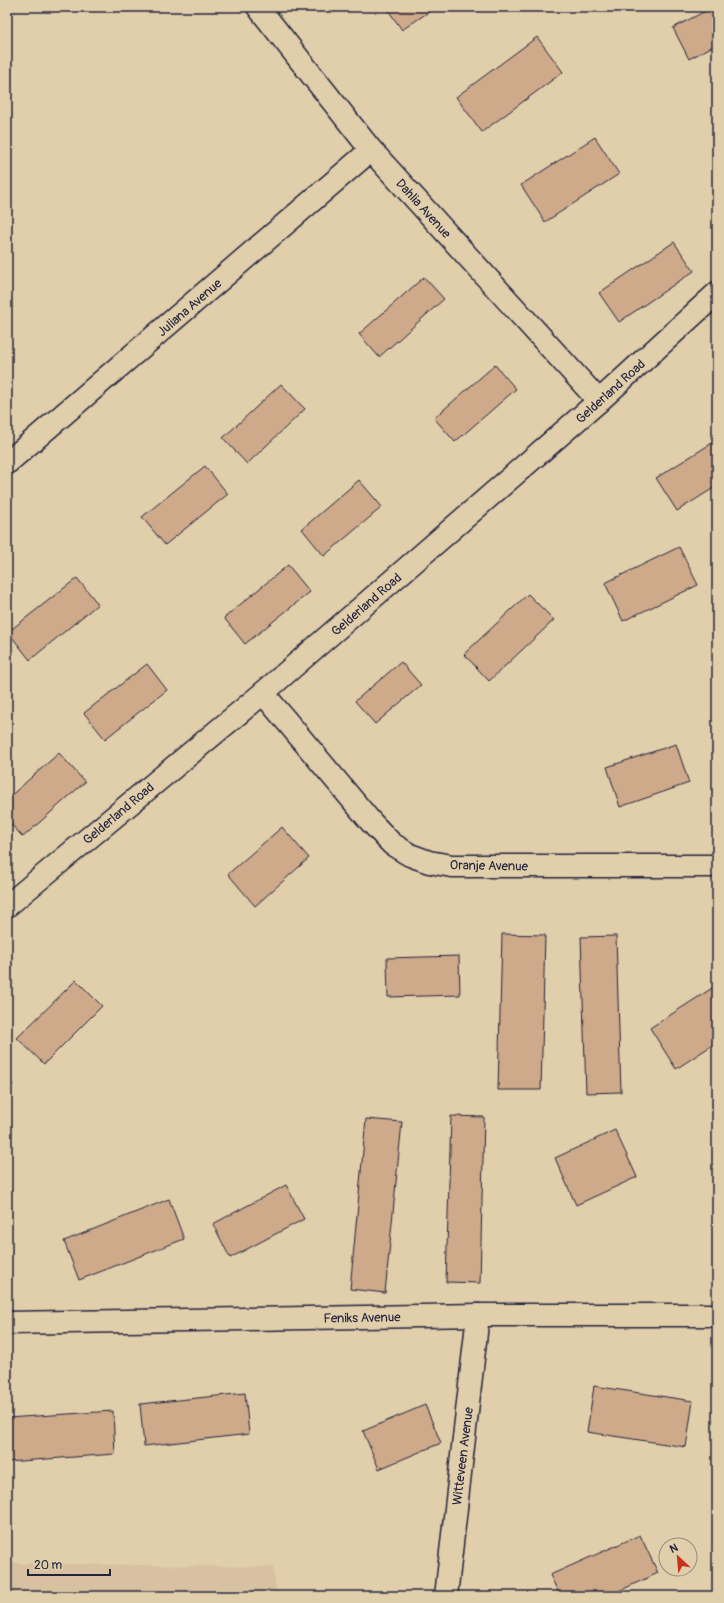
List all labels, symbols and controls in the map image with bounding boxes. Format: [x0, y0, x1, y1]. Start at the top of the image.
street label: Dahlia Avenue [392, 176, 455, 242]
street label: Juliana Avenue [154, 275, 226, 340]
street label: Gelderland Road [573, 356, 649, 427]
street label: Gelderland Road [328, 570, 405, 640]
street label: Gelderland Road [80, 779, 157, 848]
street label: Oranje Avenue [450, 857, 529, 875]
street label: Feniks Avenue [323, 1309, 401, 1327]
street label: Witteveen Avenue [449, 1406, 477, 1506]
north arrow [658, 1537, 698, 1577]
text: N [668, 1541, 681, 1556]
scale bar [28, 1551, 110, 1577]
text: 20 m [34, 1558, 63, 1573]

